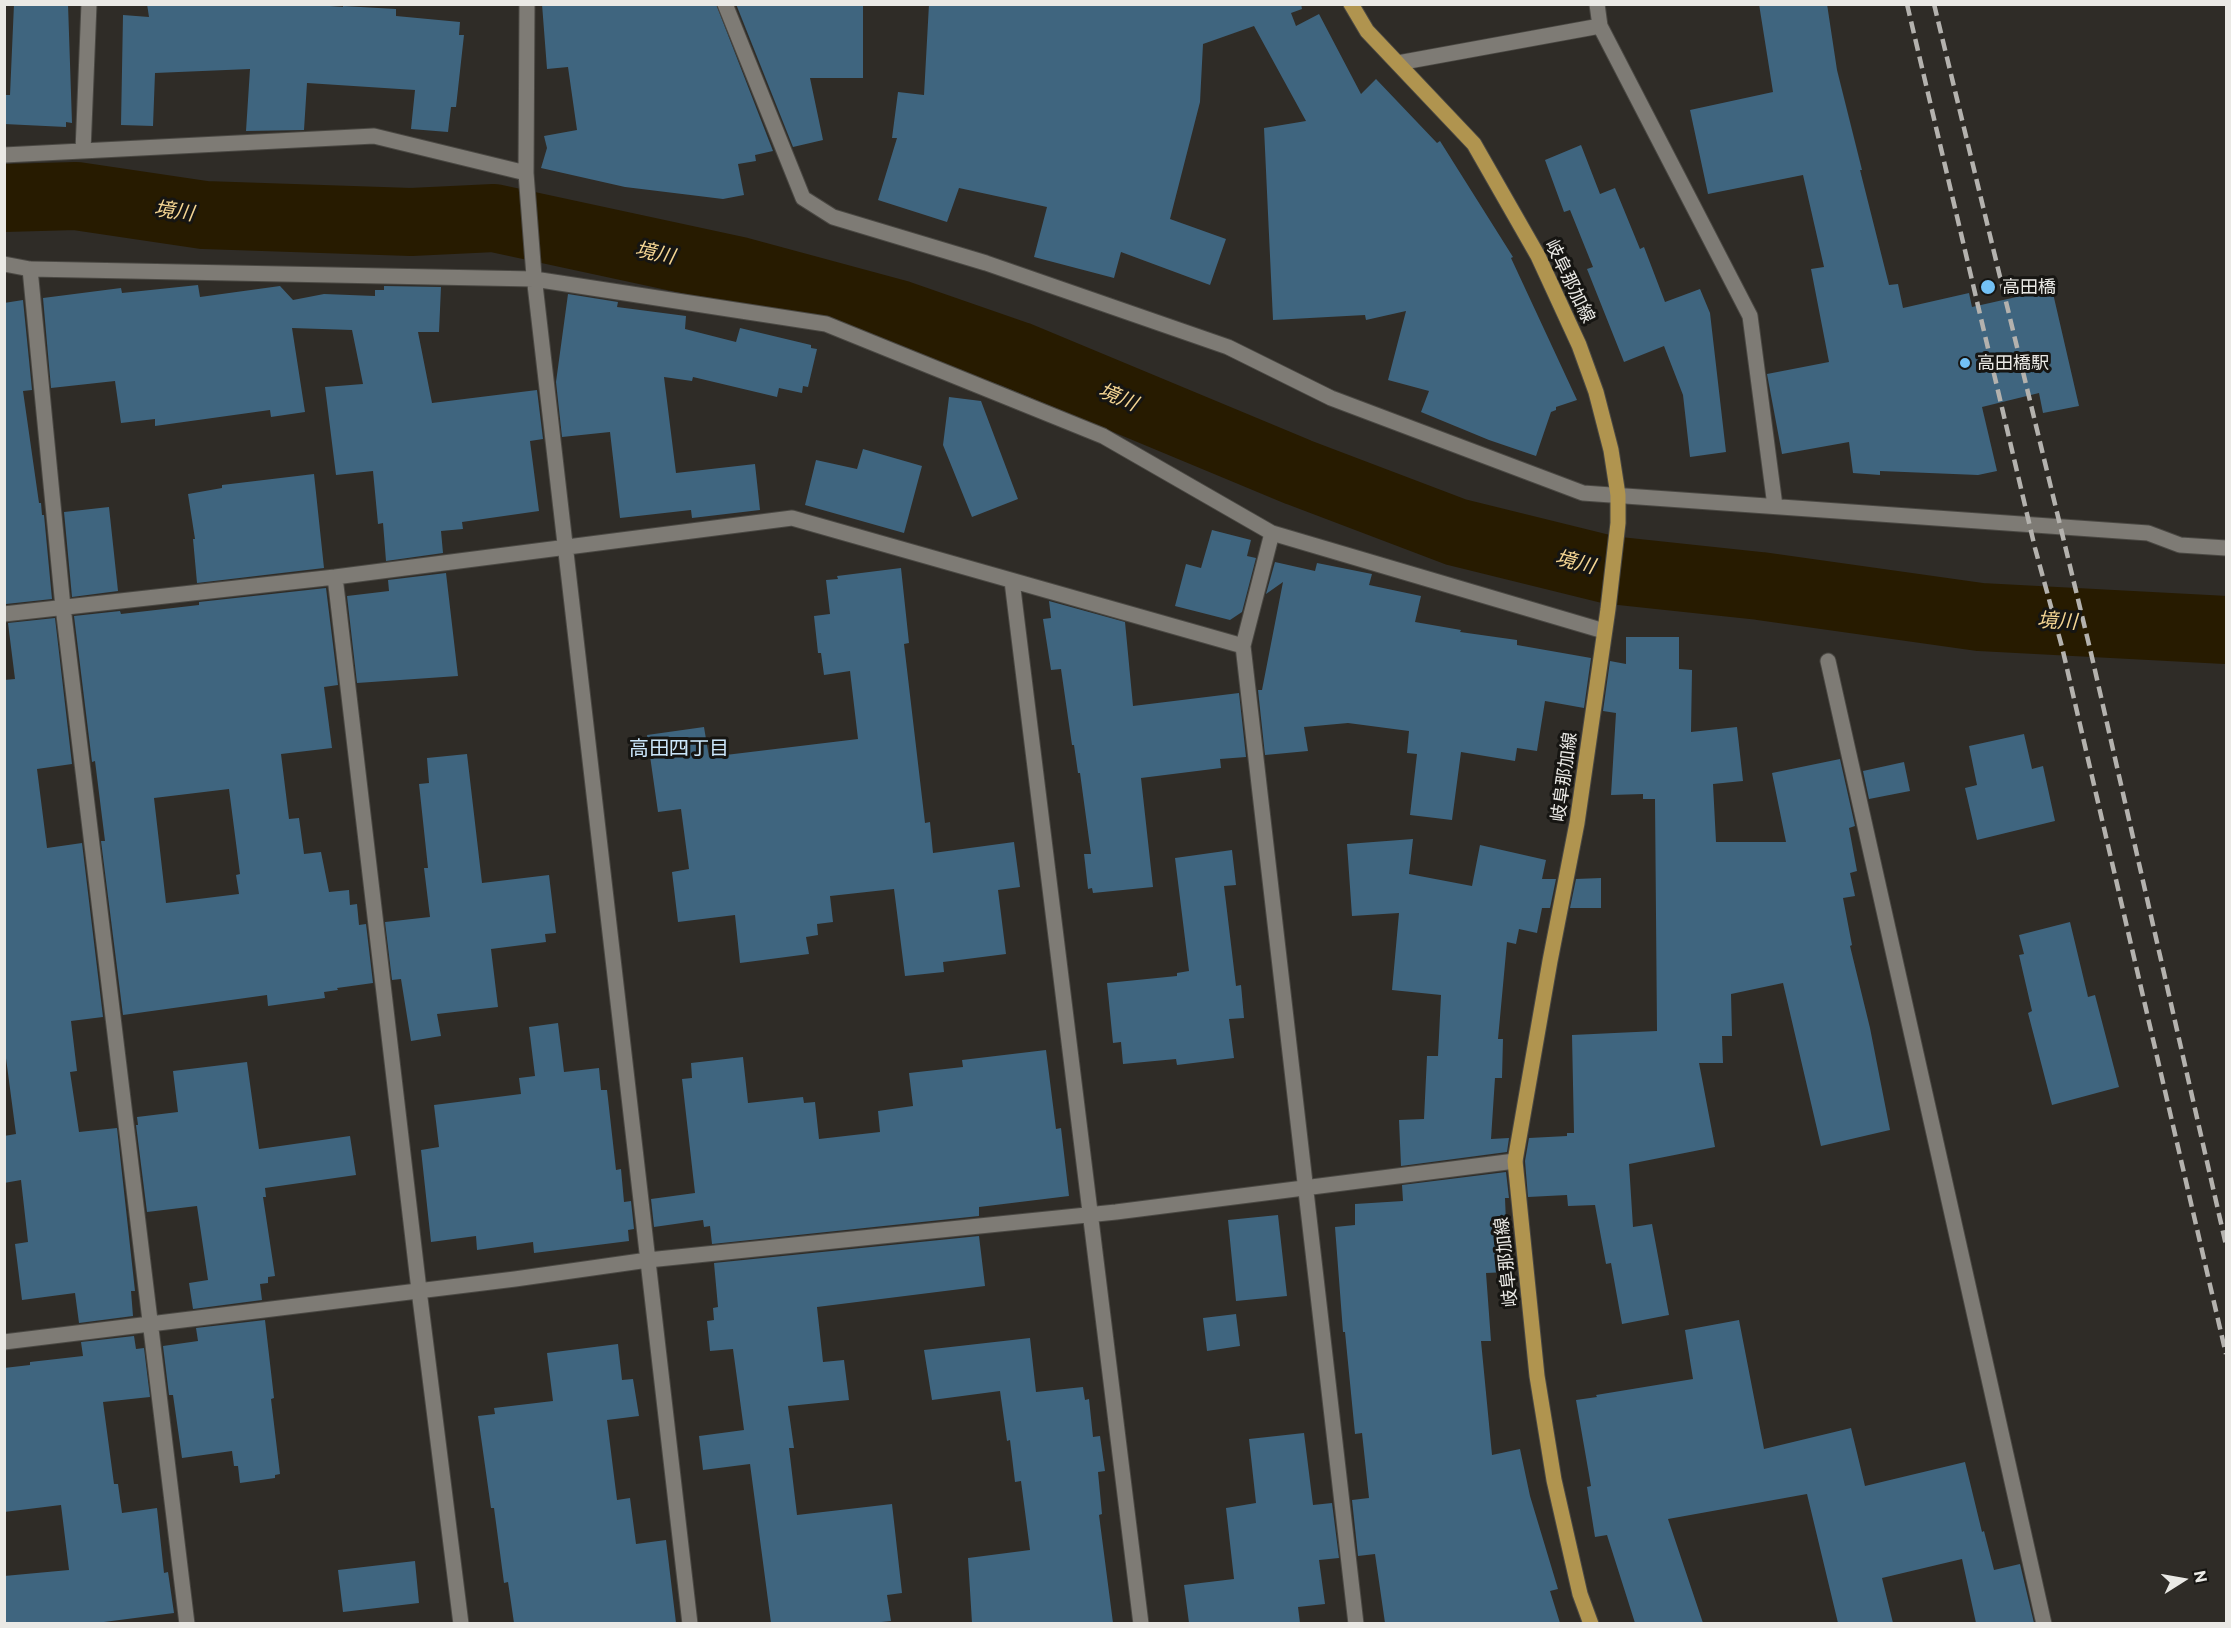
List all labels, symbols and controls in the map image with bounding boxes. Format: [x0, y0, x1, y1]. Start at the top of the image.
water label: 境川 [153, 196, 195, 226]
street label: 岐阜那加線 [1541, 236, 1599, 326]
water label: 境川 [633, 237, 677, 269]
place label: 高田橋 [2002, 276, 2056, 298]
marker: 高田橋 [1979, 278, 1997, 296]
place label: 高田橋駅 [1977, 352, 2049, 374]
marker: 高田橋駅 [1958, 356, 1972, 370]
water label: 境川 [1095, 378, 1141, 416]
water label: 境川 [1553, 546, 1597, 578]
water label: 境川 [2036, 608, 2078, 634]
street label: 岐阜那加線 [1547, 731, 1581, 823]
district label: 高田四丁目 [629, 736, 729, 760]
street label: 岐阜那加線 [1491, 1216, 1521, 1308]
north arrow [2153, 1550, 2213, 1610]
text: N [2191, 1569, 2212, 1584]

